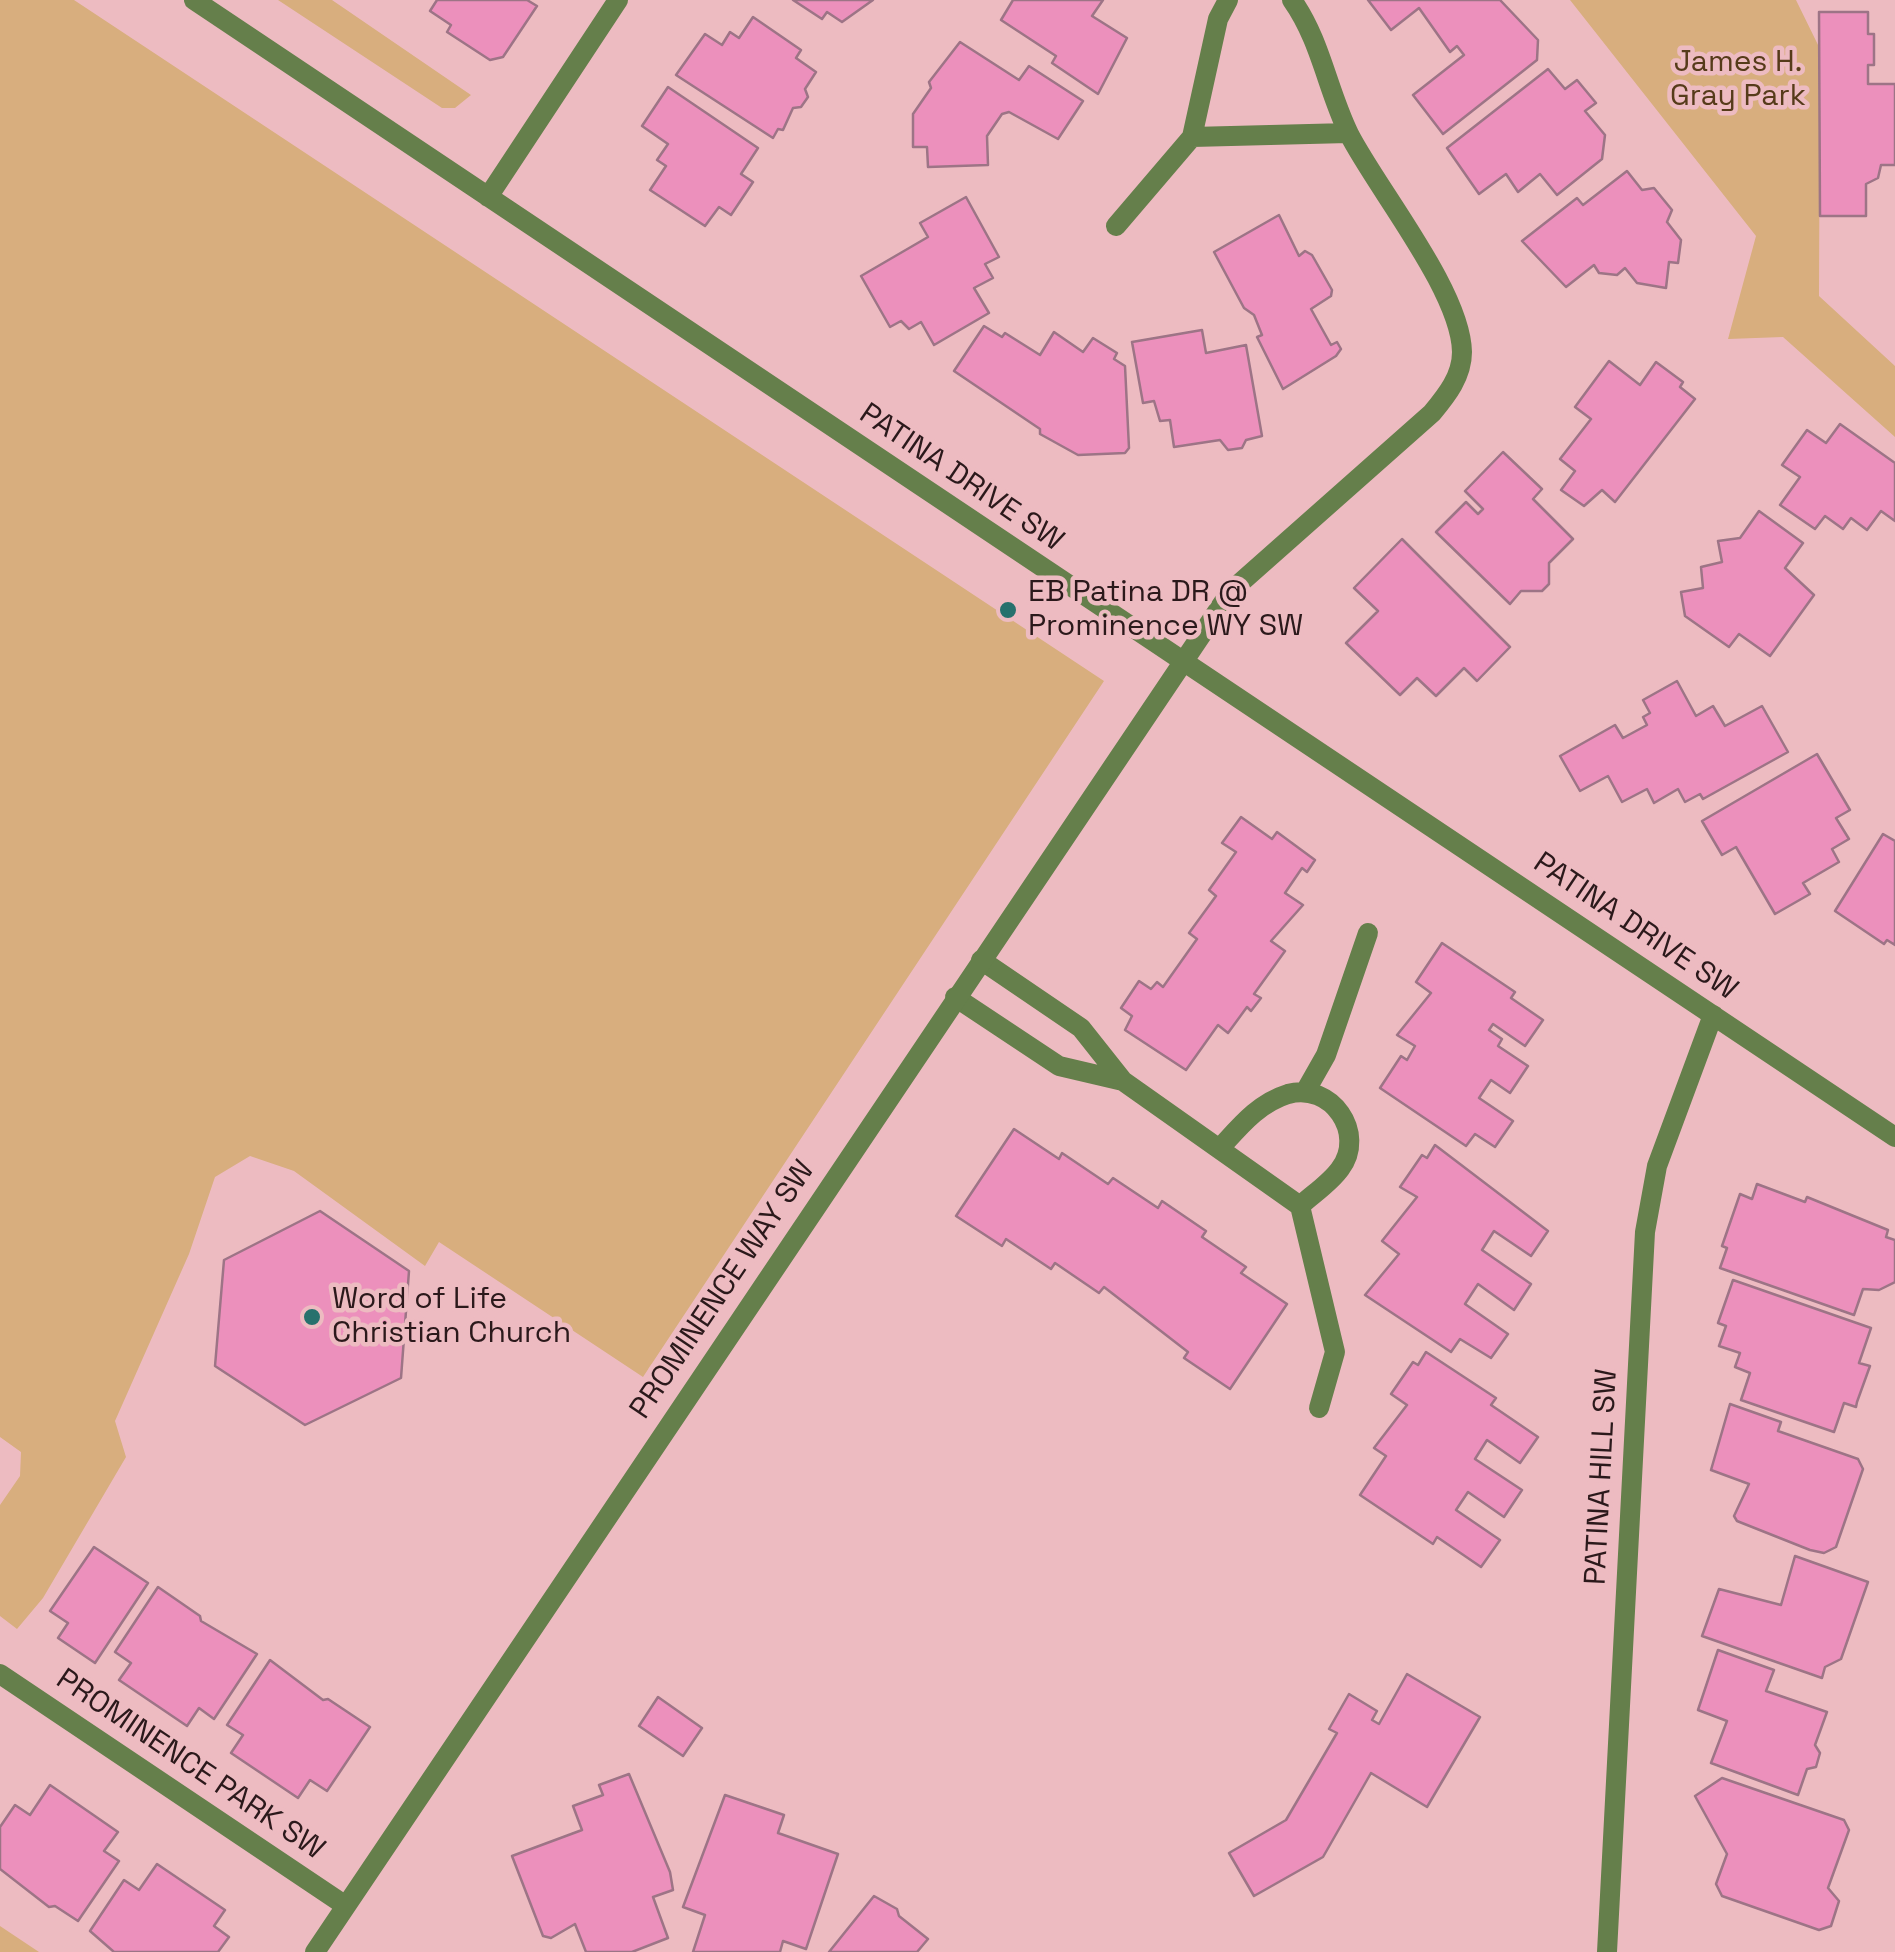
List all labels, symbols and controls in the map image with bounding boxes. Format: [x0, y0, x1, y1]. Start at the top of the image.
park label: James H. Gray Park [1670, 45, 1806, 116]
street label: PATINA DRIVE SW [852, 396, 1070, 560]
place label: EB Patina DR @ Prominence WY SW [1028, 575, 1303, 646]
marker: EB Patina DR @ Prominence WY SW [997, 599, 1019, 621]
street label: PATINA DRIVE SW [1526, 845, 1744, 1009]
street label: PROMINENCE WAY SW [623, 1154, 823, 1426]
place label: Word of Life Christian Church [332, 1282, 571, 1352]
marker: Word of Life Christian Church [301, 1306, 323, 1328]
street label: PATINA HILL SW [1578, 1368, 1626, 1586]
street label: PROMINENCE PARK SW [49, 1662, 331, 1868]

